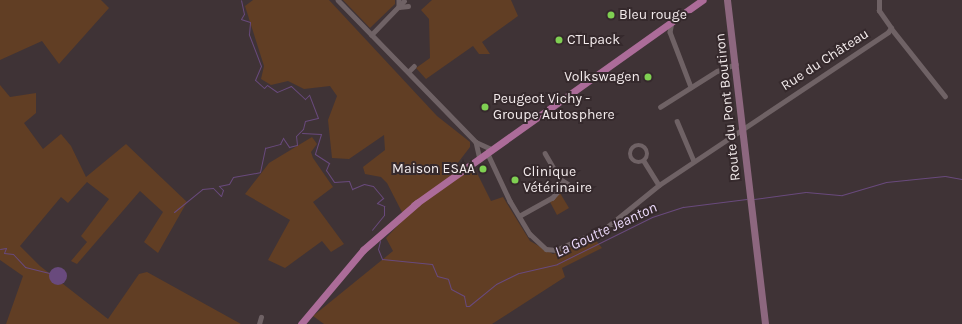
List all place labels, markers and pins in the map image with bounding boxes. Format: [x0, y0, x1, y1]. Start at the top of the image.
place label: Bleu rouge [619, 7, 687, 23]
marker: Bleu rouge [606, 10, 616, 20]
place label: CTLpack [567, 32, 620, 48]
marker: CTLpack [554, 35, 564, 45]
place label: Volkswagen [564, 69, 640, 85]
marker: Volkswagen [643, 72, 653, 82]
place label: Peugeot Vichy - Groupe Autosphere [493, 91, 615, 124]
marker: Peugeot Vichy - Groupe Autosphere [480, 102, 490, 112]
place label: Maison ESAA [392, 161, 475, 177]
marker: Maison ESAA [478, 164, 488, 174]
place label: Clinique Vétérinaire [523, 164, 592, 196]
marker: Clinique Vétérinaire [510, 175, 520, 185]

